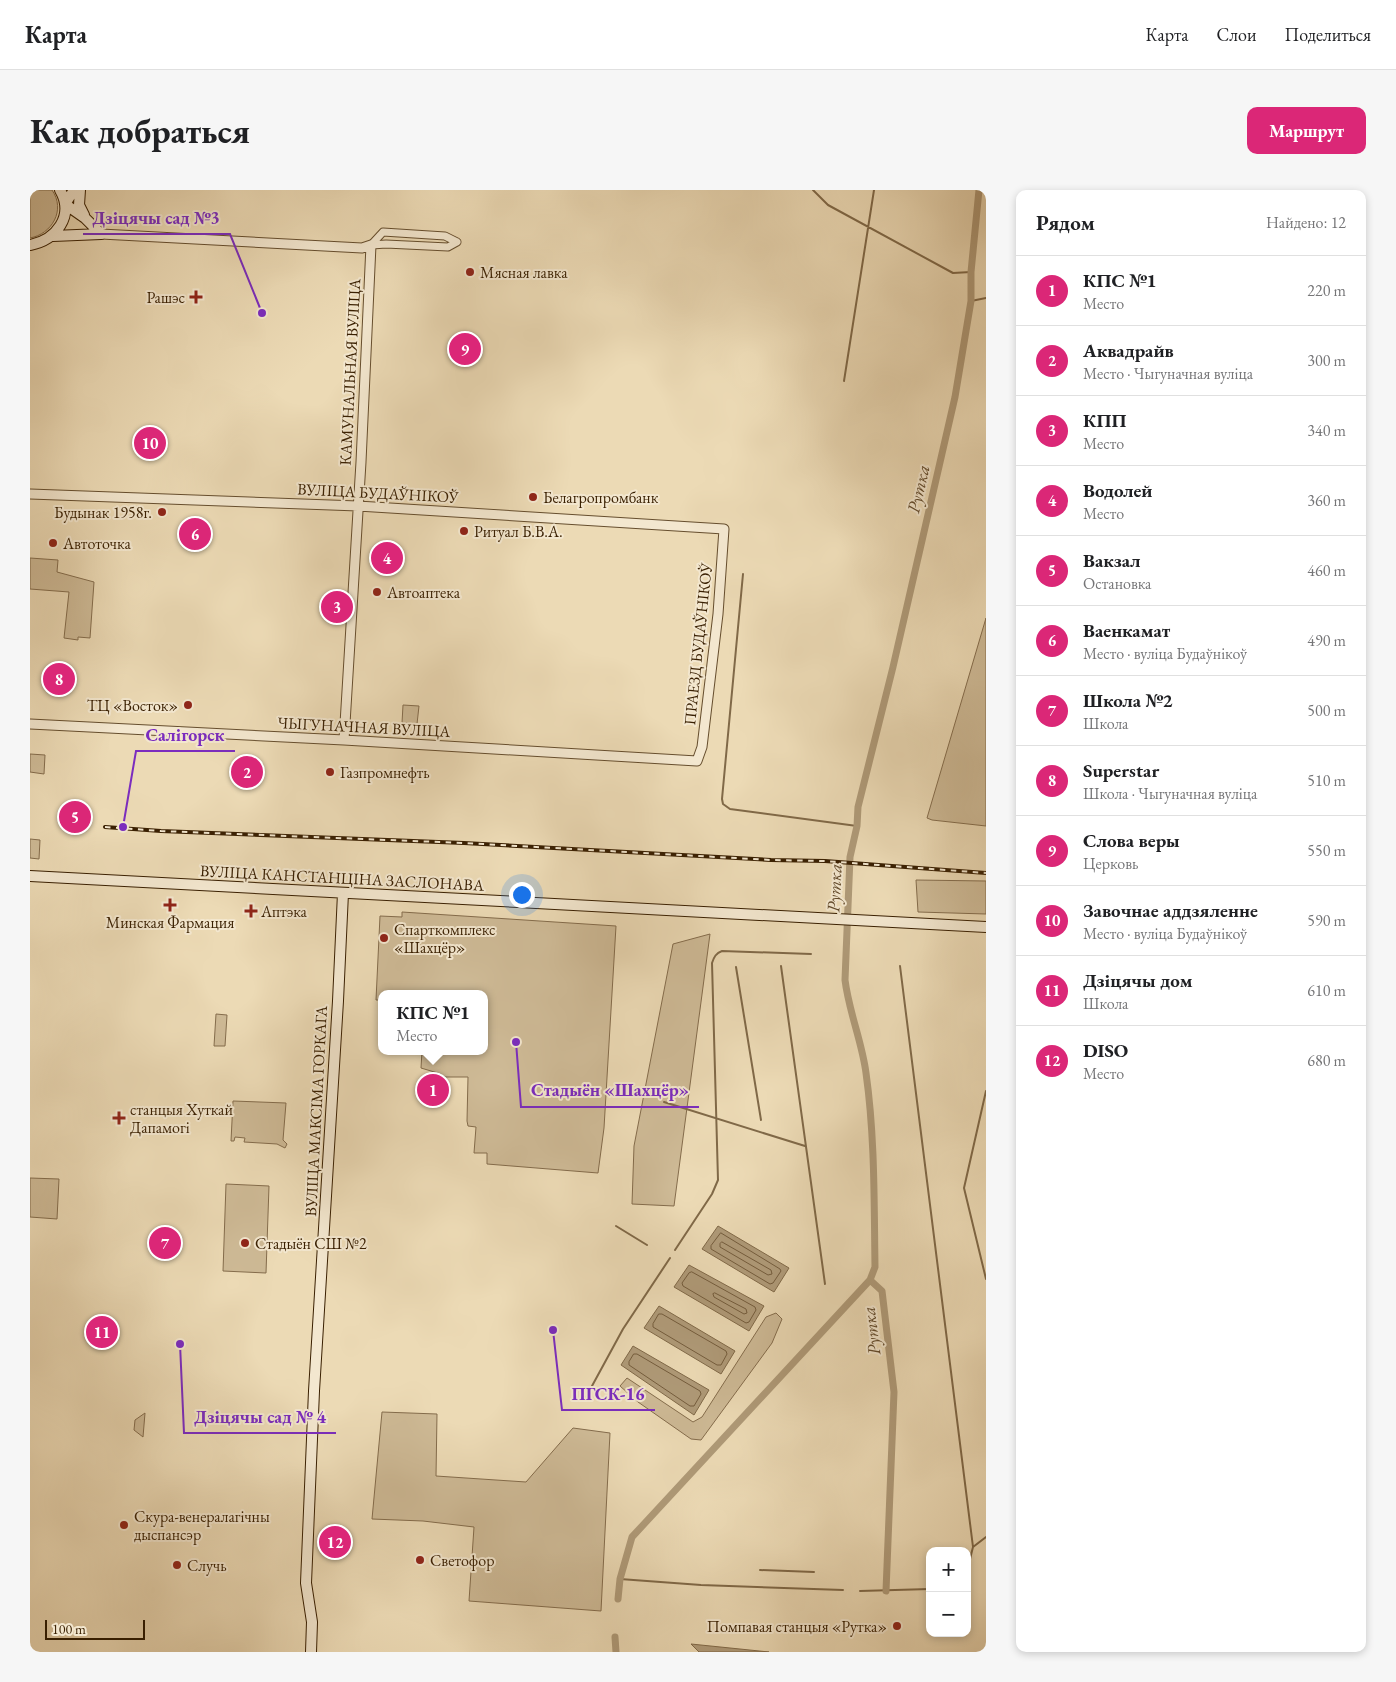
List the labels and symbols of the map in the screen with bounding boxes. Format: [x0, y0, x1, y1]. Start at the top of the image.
callout: Дзіцячы сад №3 [83, 201, 230, 234]
text: Дзіцячы сад №3 [92, 206, 220, 229]
place label: Мясная лавка [480, 262, 568, 283]
marker: Мясная лавка [464, 266, 476, 278]
street label: КАМУНАЛЬНАЯ ВУЛІЦА [335, 277, 365, 466]
place label: Рашэс [146, 287, 185, 308]
marker: Рашэс [189, 290, 203, 304]
pin: 9 [449, 330, 481, 368]
pin: 10 [134, 424, 166, 462]
water label: Рутка [901, 463, 936, 516]
street label: ВУЛІЦА БУДАЎНІКОЎ [297, 478, 460, 508]
place label: Белагропромбанк [543, 487, 659, 508]
marker: Белагропромбанк [527, 491, 539, 503]
place label: Будынак 1958г. [54, 502, 152, 523]
marker: Будынак 1958г. [156, 506, 168, 518]
pin: 6 [179, 515, 211, 553]
place label: Ритуал Б.В.А. [474, 521, 563, 542]
marker: Ритуал Б.В.А. [458, 525, 470, 537]
place label: Автоточка [62, 533, 131, 554]
marker: Автоточка [47, 537, 59, 549]
pin: 4 [371, 539, 403, 577]
street label: ПРАЕЗД БУДАЎНІКОЎ [679, 561, 717, 726]
place label: Автоаптека [386, 582, 461, 603]
marker: Автоаптека [371, 586, 383, 598]
pin: 3 [321, 588, 353, 626]
pin: 8 [43, 660, 75, 698]
place label: ТЦ «Восток» [87, 695, 178, 716]
marker: ТЦ «Восток» [182, 699, 194, 711]
street label: ЧЫГУНАЧНАЯ ВУЛІЦА [277, 712, 452, 742]
callout: Салігорск [136, 718, 235, 751]
text: Салігорск [145, 723, 225, 746]
pin: 2 [231, 753, 263, 791]
place label: Газпромнефть [340, 762, 430, 783]
marker: Газпромнефть [324, 766, 336, 778]
pin: 5 [59, 798, 91, 836]
street label: ВУЛІЦА КАНСТАНЦІНА ЗАСЛОНАВА [199, 860, 485, 896]
water label: Рутка [821, 863, 848, 913]
your location [509, 882, 535, 908]
marker: Минская Фармация [164, 899, 176, 911]
place label: Аптэка [260, 901, 308, 922]
marker: Аптэка [245, 905, 257, 917]
place label: Минская Фармация [106, 912, 234, 933]
place label: Спарткомплекс «Шахцёр» [394, 919, 496, 958]
marker: Спарткомплекс «Шахцёр» [378, 932, 390, 944]
street label: ВУЛІЦА МАКСІМА ГОРКАГА [300, 1004, 332, 1217]
pin: 1 [417, 1071, 449, 1109]
callout: Стадыён «Шахцёр» [521, 1074, 699, 1107]
text: Стадыён «Шахцёр» [531, 1078, 689, 1101]
place label: станцыя Хуткай Дапамогі [130, 1099, 233, 1138]
marker: станцыя Хуткай Дапамогі [112, 1111, 126, 1125]
pin: 7 [149, 1224, 181, 1262]
place label: Стадыён СШ №2 [255, 1233, 367, 1254]
marker: Стадыён СШ №2 [239, 1237, 251, 1249]
water label: Рутка [857, 1305, 886, 1357]
pin: 11 [86, 1313, 118, 1351]
callout: ПГСК-16 [562, 1377, 655, 1410]
text: ПГСК-16 [571, 1382, 645, 1405]
callout: Дзіцячы сад № 4 [184, 1400, 336, 1433]
text: Дзіцячы сад № 4 [194, 1405, 326, 1428]
place label: Скура-венералагічны дыспансэр [134, 1506, 270, 1545]
marker: Скура-венералагічны дыспансэр [118, 1519, 130, 1531]
pin: 12 [319, 1523, 351, 1561]
place label: Светофор [430, 1550, 494, 1571]
marker: Светофор [414, 1554, 426, 1566]
place label: Случь [187, 1555, 227, 1576]
marker: Случь [171, 1559, 183, 1571]
place label: Помпавая станцыя «Рутка» [707, 1616, 887, 1637]
scale bar [45, 1617, 145, 1640]
marker: Помпавая станцыя «Рутка» [891, 1620, 903, 1632]

